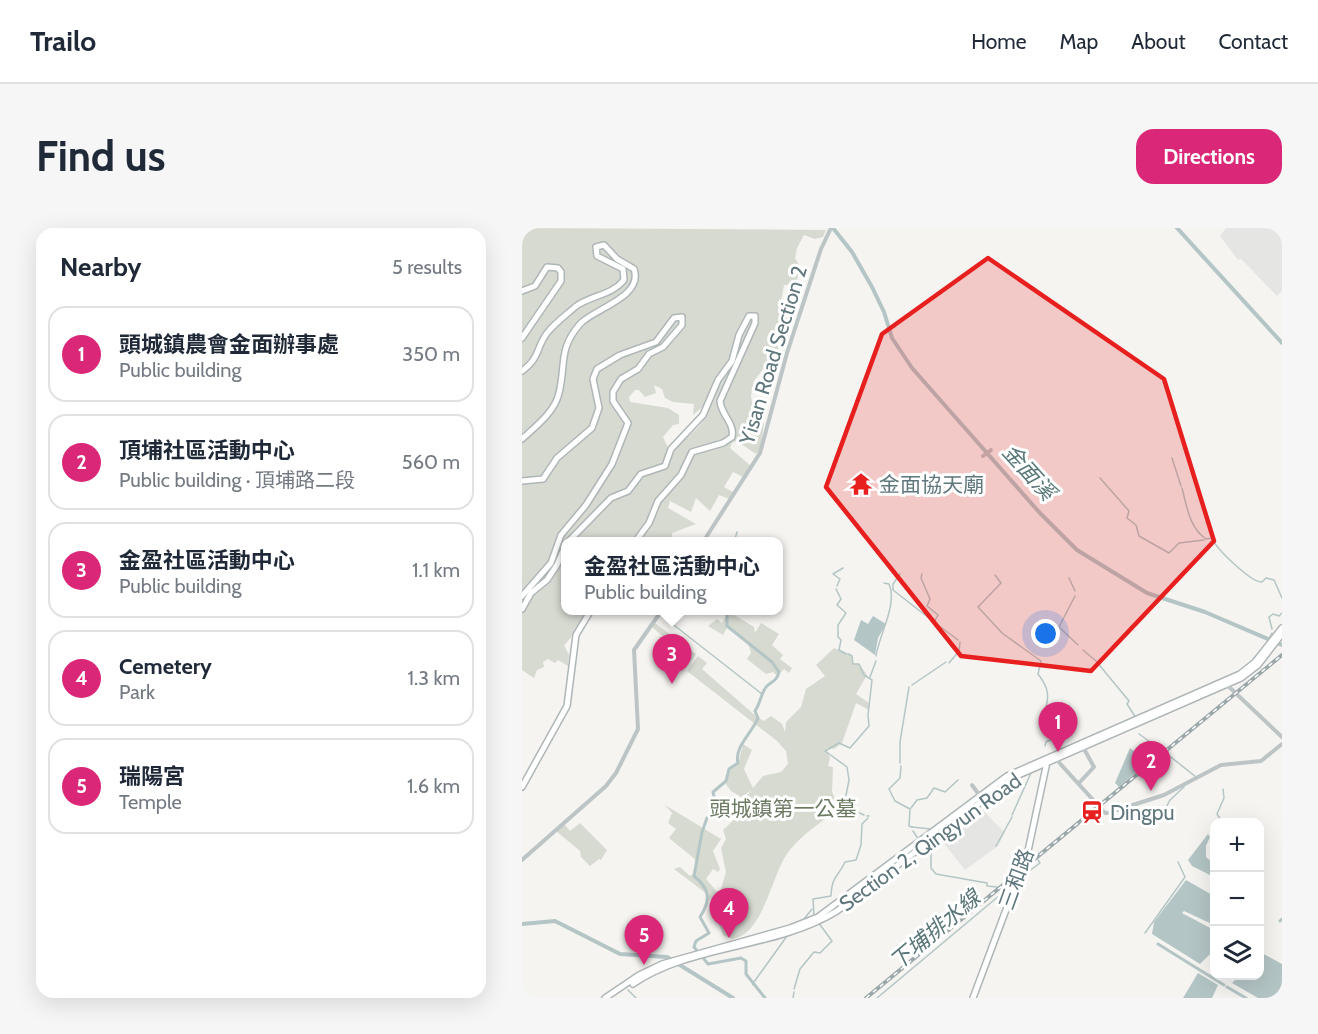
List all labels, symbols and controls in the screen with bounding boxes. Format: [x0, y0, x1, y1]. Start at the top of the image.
text: Trailo [30, 24, 96, 58]
text: Home [971, 29, 1027, 54]
text: Map [1060, 29, 1098, 54]
text: About [1131, 29, 1185, 54]
text: Contact [1218, 29, 1288, 54]
button: Directions [1136, 129, 1282, 184]
text: Find us [36, 130, 165, 182]
text: Nearby [60, 251, 141, 283]
text: 5 results [392, 255, 462, 279]
street label: Yisan Road Section 2 [734, 263, 812, 448]
text: 頭城鎮農會金面辦事處 [119, 331, 339, 358]
text: 1 [78, 342, 85, 366]
text: 350 m [402, 342, 460, 366]
text: Public building [119, 358, 241, 382]
text: 頂埔社區活動中心 [119, 437, 295, 464]
water label: 金面溪 [997, 438, 1063, 508]
text: 2 [76, 450, 87, 474]
text: 560 m [402, 450, 460, 474]
text: Public building · 頂埔路二段 [119, 468, 355, 492]
temple icon: 金面協天廟 [848, 471, 874, 497]
place label: 金面協天廟 [879, 472, 984, 497]
popup [561, 537, 783, 615]
text: 金盈社區活動中心 [119, 547, 295, 574]
text: 金盈社區活動中心 [584, 553, 760, 580]
text: 3 [76, 558, 87, 582]
text: 1.1 km [412, 558, 460, 582]
text: Public building [119, 574, 241, 598]
text: Public building [584, 580, 706, 604]
your location [1031, 619, 1060, 648]
pin: 3 [652, 634, 692, 684]
text: Cemetery [119, 653, 212, 680]
text: 4 [75, 666, 88, 690]
text: 1.3 km [408, 666, 460, 690]
text: Park [119, 680, 155, 704]
pin: 1 [1038, 702, 1078, 752]
pin: 2 [1132, 742, 1170, 791]
text: 瑞陽宮 [119, 763, 185, 790]
street label: Section 2, Qingyun Road [834, 768, 1026, 916]
text: 5 [76, 774, 87, 798]
text: 1.6 km [407, 774, 460, 798]
text: Temple [119, 790, 182, 814]
park label: 頭城鎮第一公墓 [710, 796, 857, 821]
station icon: Dingpu [1079, 799, 1105, 825]
place label: Dingpu [1110, 800, 1174, 825]
map controls [1210, 818, 1264, 980]
button: + [1210, 818, 1264, 872]
street label: 三和路 [993, 845, 1039, 913]
button: − [1210, 872, 1264, 926]
water label: 下埔排水線 [884, 882, 988, 976]
pin: 4 [710, 888, 748, 938]
pin: 5 [624, 916, 664, 965]
button: layers [1210, 926, 1264, 980]

